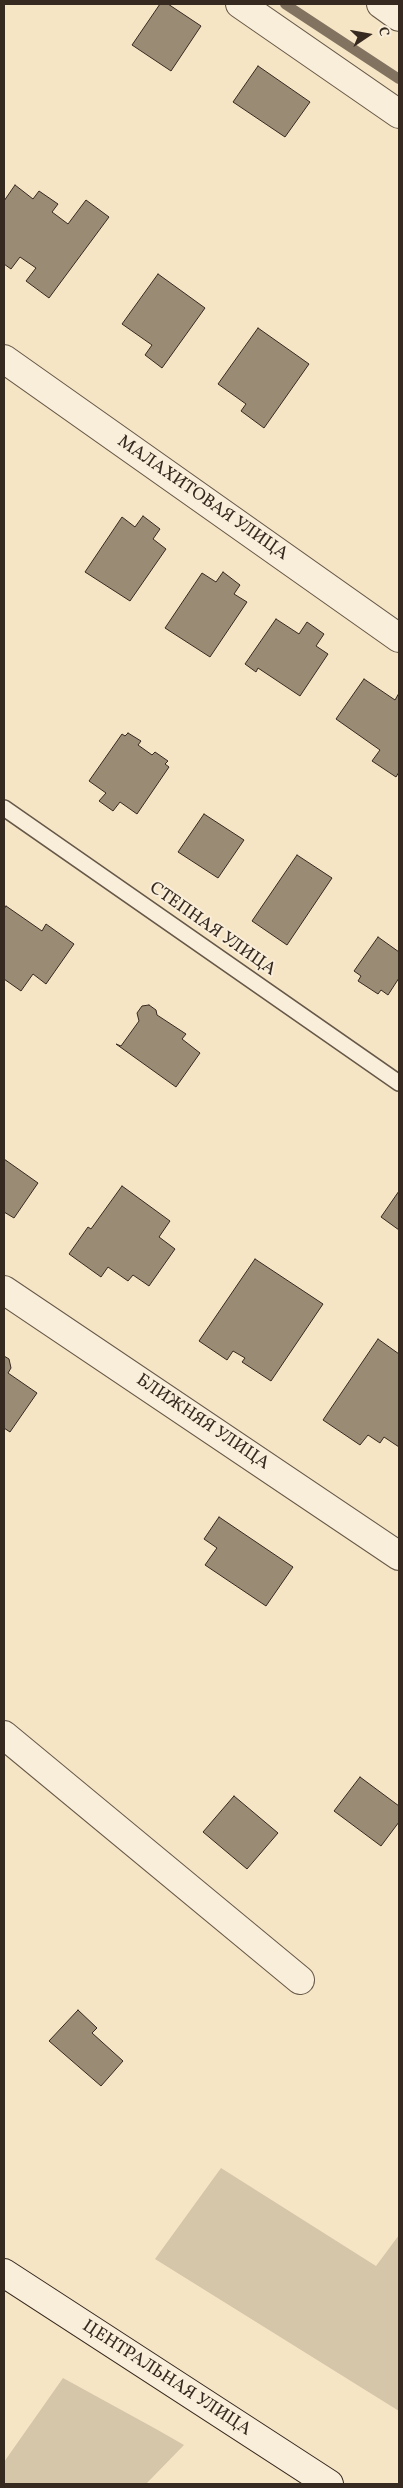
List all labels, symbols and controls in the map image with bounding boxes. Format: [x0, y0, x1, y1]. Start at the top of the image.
north arrow [343, 10, 393, 60]
text: С [373, 25, 393, 38]
street label: МАЛАХИТОВАЯ УЛИЦА [112, 432, 292, 566]
street label: СТЕПНАЯ УЛИЦА [145, 878, 279, 982]
street label: БЛИЖНЯЯ УЛИЦА [131, 1370, 273, 1476]
street label: ЦЕНТРАЛЬНАЯ УЛИЦА [78, 2316, 254, 2442]

